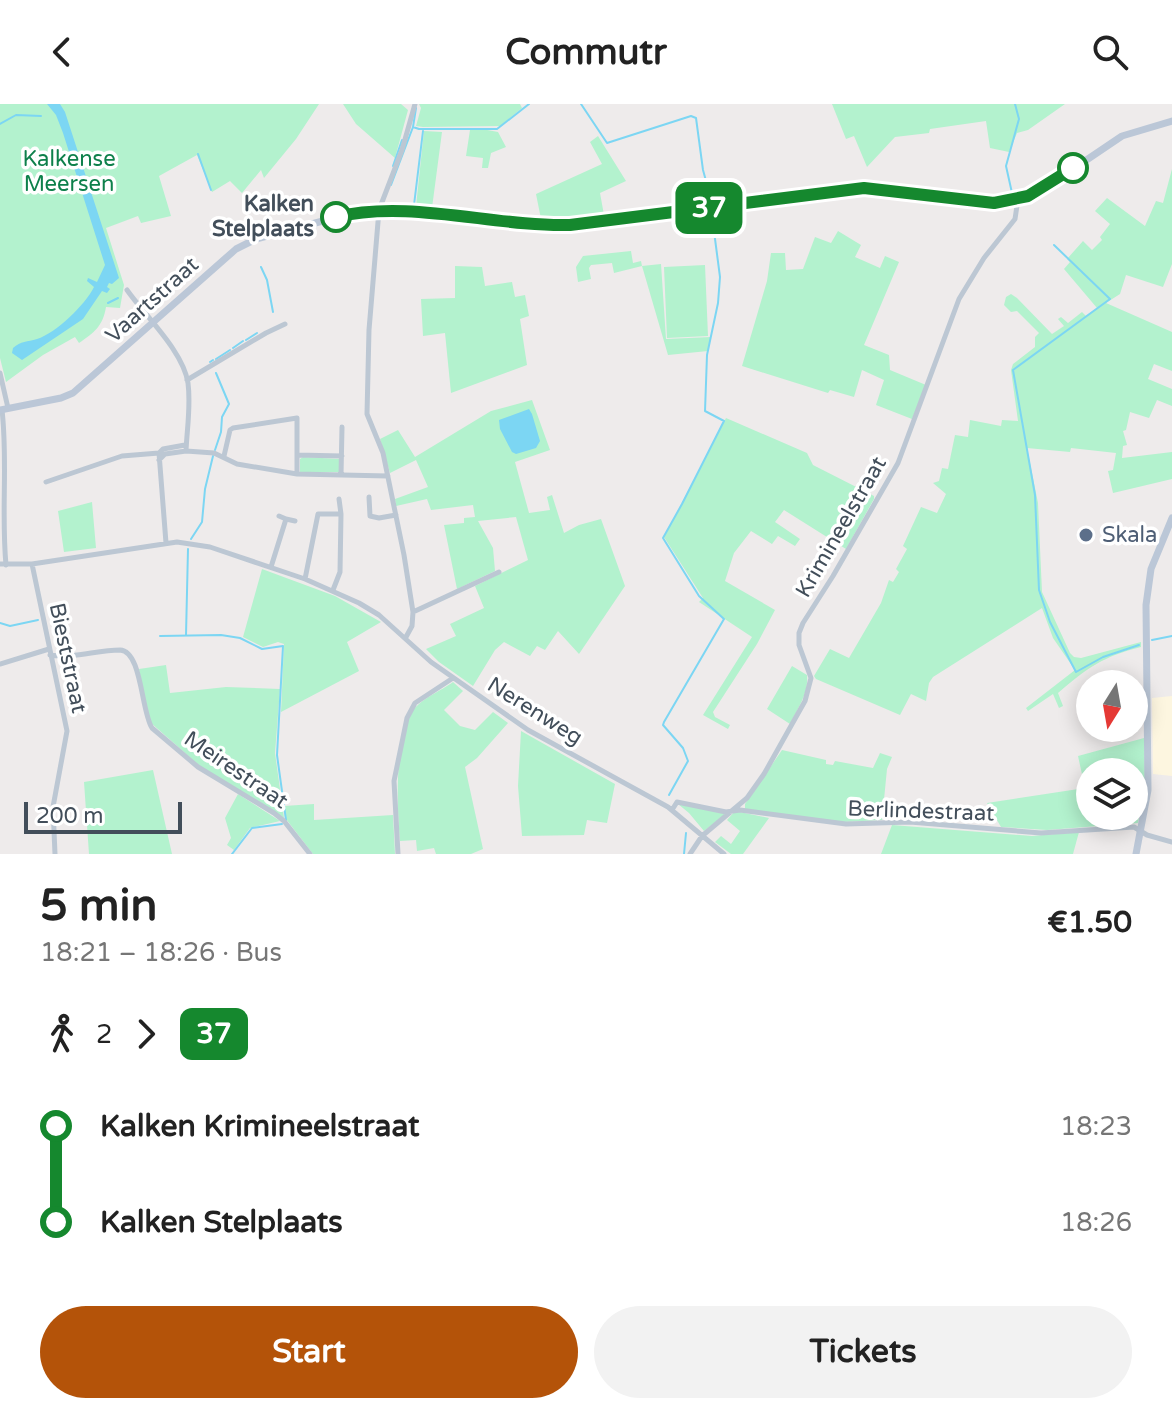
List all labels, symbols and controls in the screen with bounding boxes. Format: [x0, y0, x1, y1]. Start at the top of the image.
icon: back [40, 30, 84, 74]
icon: search [1088, 30, 1132, 74]
text: Commutr [505, 31, 667, 74]
park label: Kalkense Meersen [22, 146, 116, 197]
unlabelled marker [1058, 153, 1088, 183]
line badge: 37 [673, 182, 745, 234]
place label: Kalken Stelplaats [212, 191, 314, 242]
text: 37 [691, 191, 727, 225]
marker: Kalken Stelplaats [321, 202, 351, 232]
street label: Vaartstraat [100, 252, 204, 348]
street label: Krimineelstraat [790, 452, 892, 602]
place label: Skala [1102, 522, 1157, 548]
marker: Skala [1077, 526, 1095, 544]
street label: Bieststraat [44, 600, 92, 716]
north arrow [1076, 670, 1148, 742]
map controls [1076, 670, 1148, 830]
street label: Nerenweg [483, 672, 587, 750]
street label: Meirestraat [179, 726, 293, 814]
button: layers [1076, 758, 1148, 830]
street label: Berlindestraat [847, 795, 995, 827]
scale bar [24, 798, 182, 834]
text: 200 m [36, 803, 103, 829]
text: 5 min [40, 880, 157, 933]
text: €1.50 [1047, 904, 1132, 941]
text: 18:21 – 18:26 · Bus [40, 937, 282, 968]
icon: walk [40, 1012, 84, 1056]
icon: forward [124, 1012, 168, 1056]
text: 37 [196, 1017, 232, 1051]
text: 2 [96, 1019, 112, 1050]
text: Kalken Krimineelstraat [100, 1108, 419, 1145]
text: 18:23 [1060, 1111, 1132, 1142]
text: Kalken Stelplaats [100, 1204, 343, 1241]
text: 18:26 [1060, 1207, 1132, 1238]
button: Start [40, 1306, 578, 1398]
button: Tickets [594, 1306, 1132, 1398]

